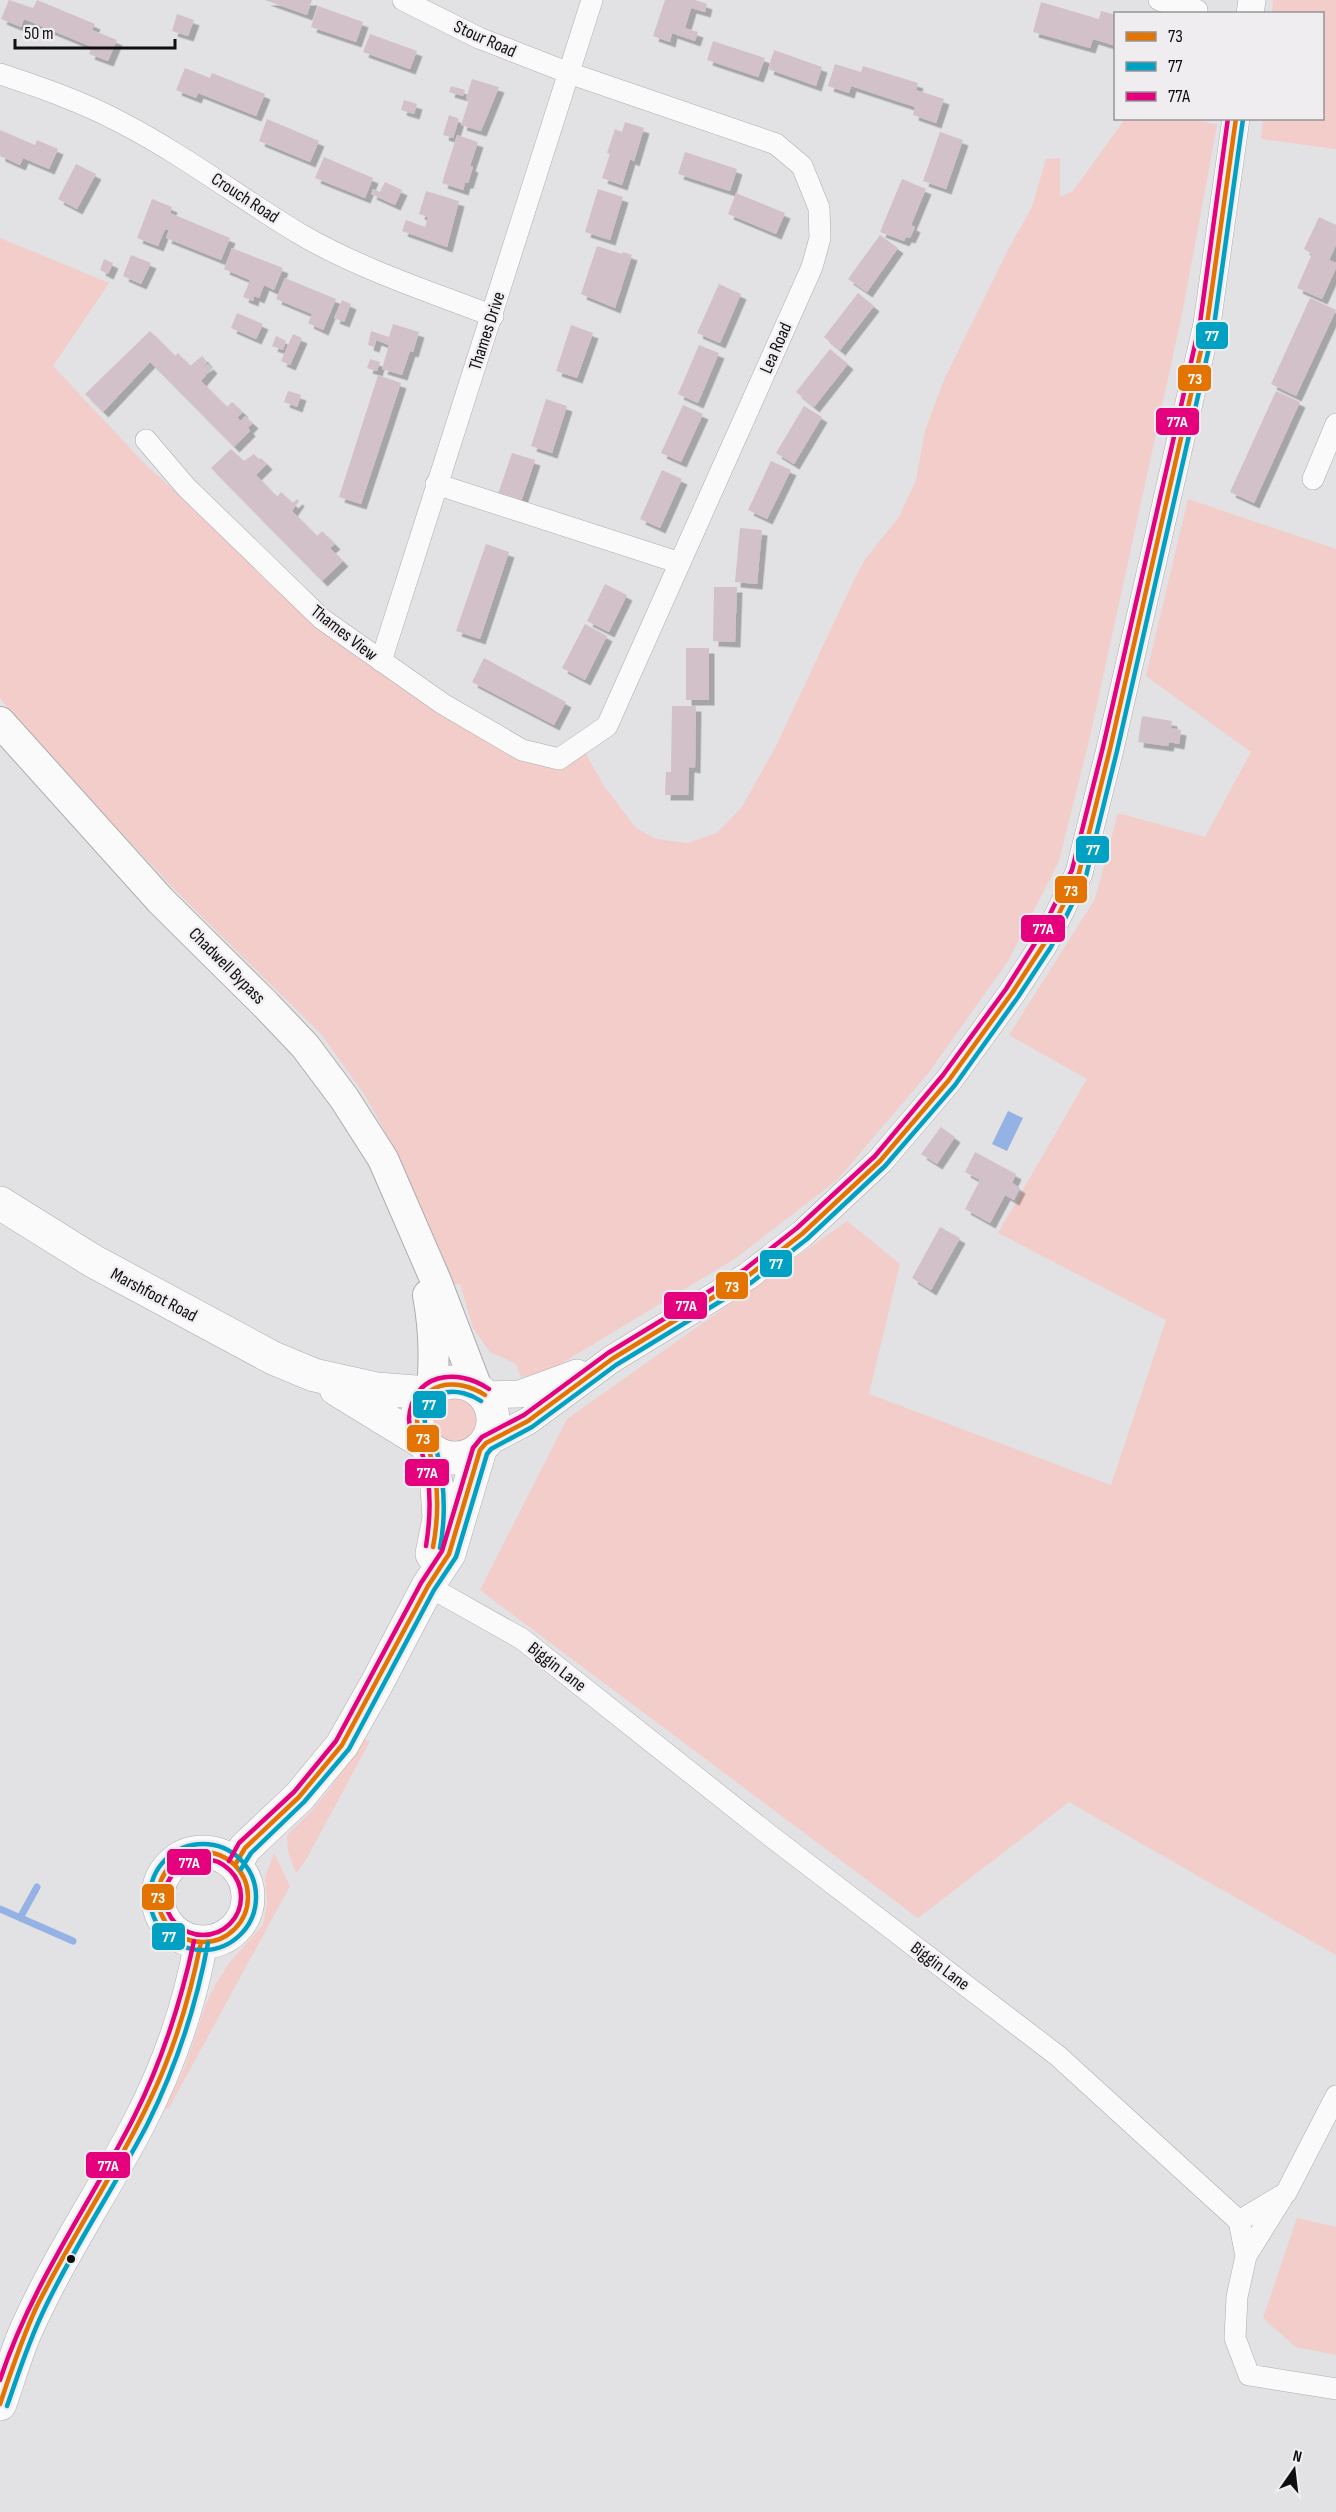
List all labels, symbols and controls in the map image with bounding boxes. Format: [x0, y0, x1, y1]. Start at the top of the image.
scale bar [15, 12, 176, 50]
legend [1114, 12, 1324, 120]
street label: Stour Road [451, 16, 519, 62]
text: 50 m [24, 23, 54, 44]
text: 73 [1168, 26, 1183, 47]
text: 77 [1168, 56, 1183, 77]
text: 77A [1168, 86, 1190, 107]
street label: Crouch Road [207, 168, 283, 228]
street label: Thames Drive [464, 289, 510, 373]
street label: Lea Road [756, 319, 796, 377]
line badge: 77 [1195, 321, 1229, 350]
text: 77 [1205, 327, 1219, 346]
line badge: 73 [1177, 364, 1212, 392]
text: 73 [1188, 370, 1202, 389]
line badge: 77A [1155, 407, 1200, 436]
text: 77A [1166, 413, 1188, 432]
street label: Thames View [307, 601, 381, 665]
line badge: 77 [1075, 835, 1110, 864]
text: 77 [1086, 841, 1100, 860]
line badge: 73 [1054, 875, 1088, 904]
text: 73 [1064, 882, 1078, 901]
line badge: 77A [1020, 914, 1066, 943]
text: 77A [1032, 920, 1054, 939]
street label: Chadwell Bypass [184, 923, 270, 1009]
line badge: 77 [759, 1249, 793, 1278]
text: 77 [769, 1255, 783, 1274]
street label: Marshfoot Road [107, 1263, 201, 1327]
line badge: 73 [715, 1271, 749, 1300]
text: 73 [725, 1278, 739, 1297]
line badge: 77A [663, 1291, 708, 1320]
text: 77A [675, 1297, 697, 1316]
line badge: 77 [412, 1390, 447, 1419]
text: 77 [422, 1396, 436, 1415]
line badge: 73 [406, 1424, 440, 1453]
text: 73 [416, 1430, 430, 1449]
line badge: 77A [404, 1458, 450, 1487]
text: 77A [416, 1464, 438, 1483]
street label: Biggin Lane [524, 1638, 590, 1696]
line badge: 77A [166, 1848, 212, 1876]
text: 77A [178, 1854, 200, 1873]
line badge: 73 [141, 1883, 175, 1911]
text: 73 [151, 1889, 165, 1908]
line badge: 77 [151, 1922, 186, 1951]
text: 77 [162, 1928, 176, 1947]
street label: Biggin Lane [906, 1937, 974, 1995]
line badge: 77A [85, 2151, 131, 2179]
text: 77A [97, 2157, 119, 2176]
unlabelled marker [65, 2253, 77, 2265]
north arrow [1264, 2440, 1324, 2500]
text: N [1291, 2447, 1304, 2467]

